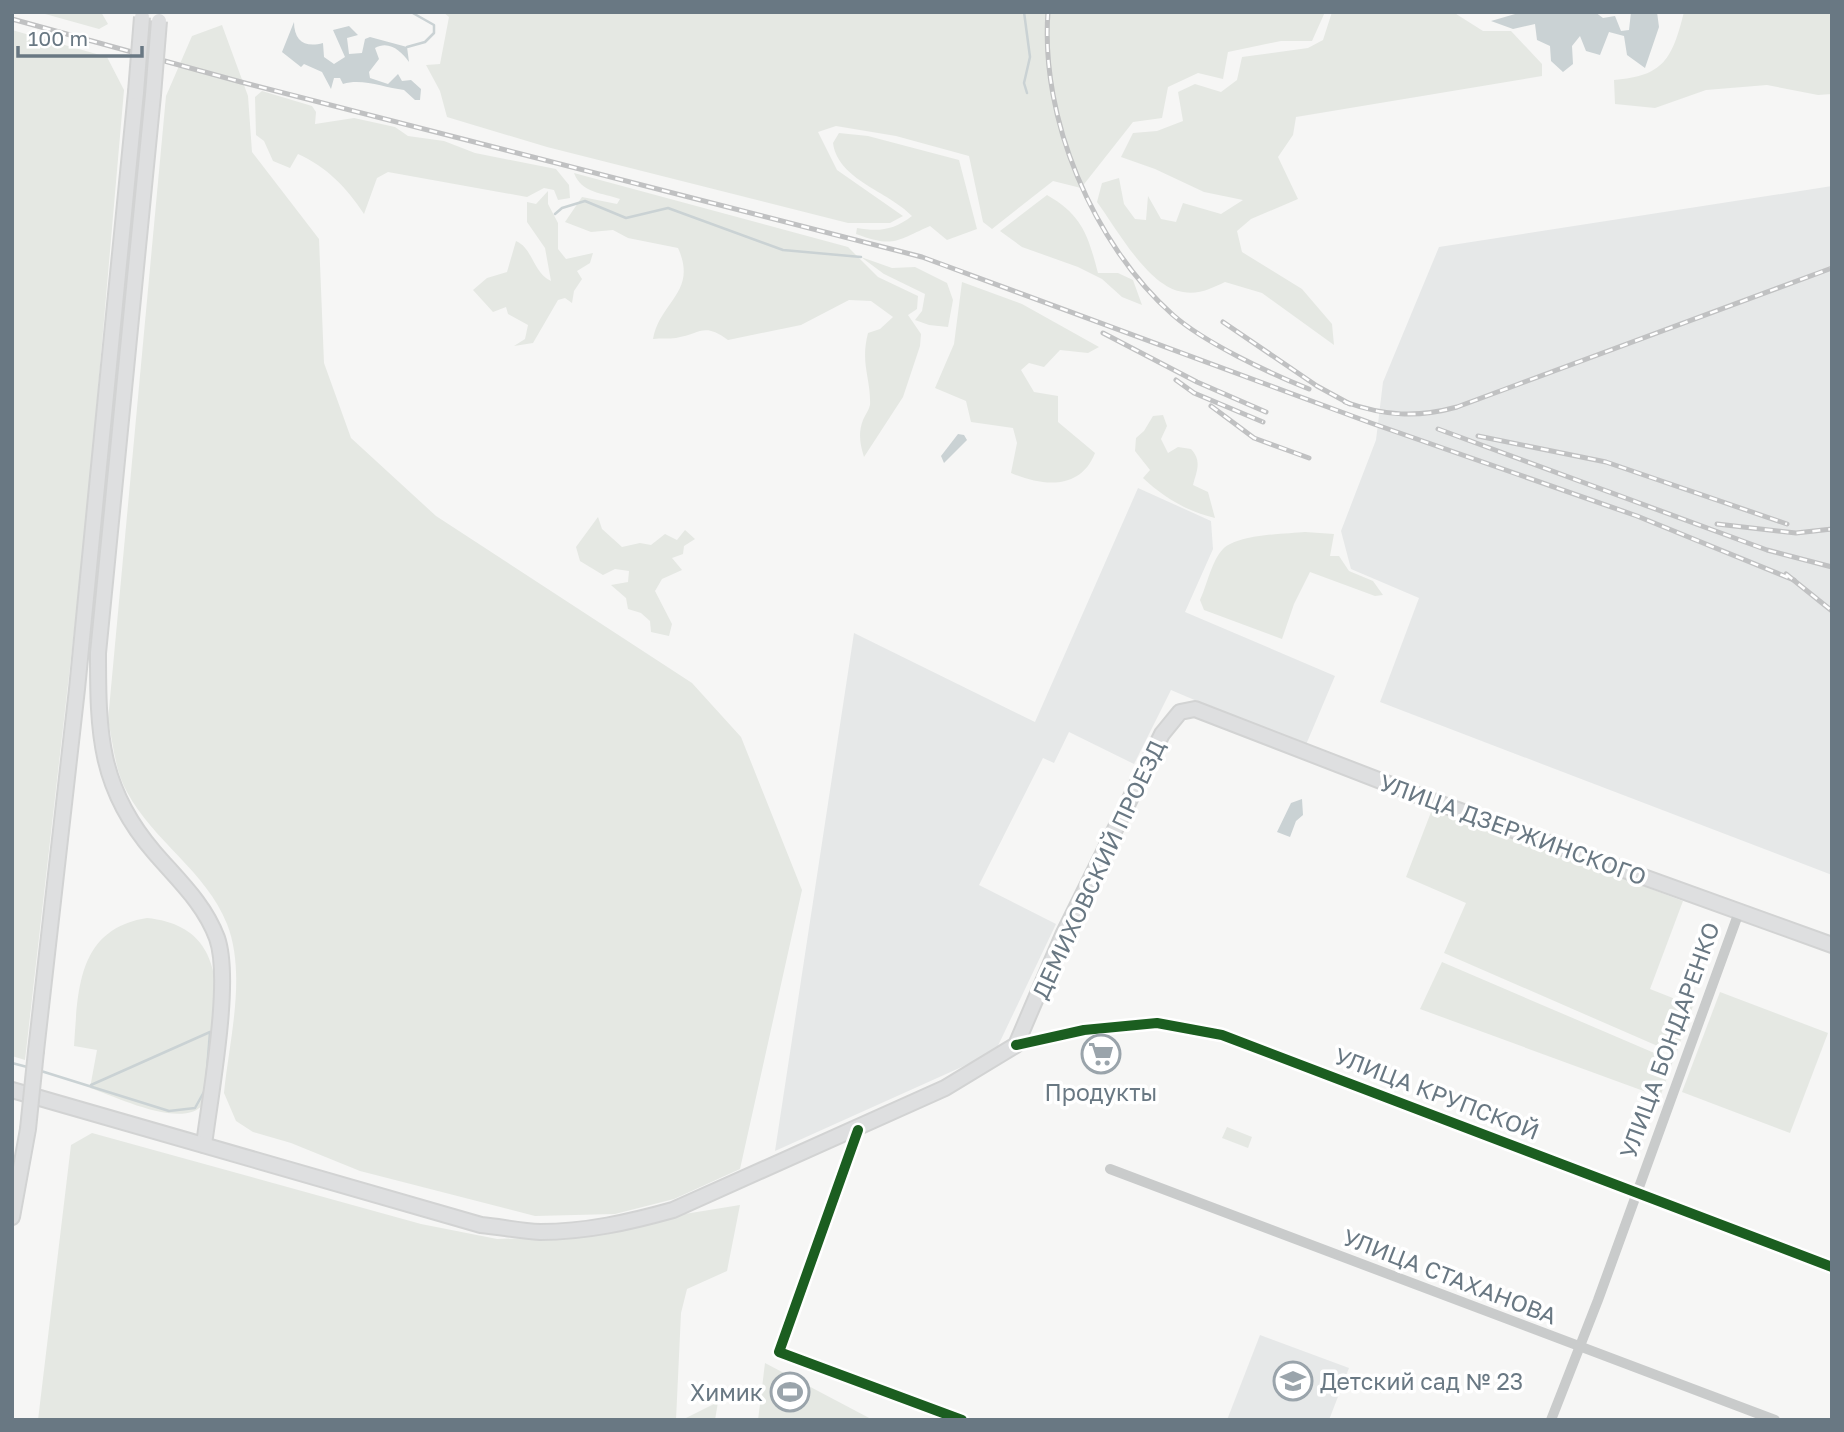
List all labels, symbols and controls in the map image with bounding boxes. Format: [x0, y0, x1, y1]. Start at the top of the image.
scale bar [18, 14, 142, 58]
text: 100 m [28, 25, 88, 51]
street label: ДЕМИХОВСКИЙ ПРОЕЗД [1026, 735, 1170, 1003]
street label: УЛИЦА ДЗЕРЖИНСКОГО [1376, 768, 1650, 890]
street label: УЛИЦА БОНДАРЕНКО [1613, 918, 1725, 1162]
supermarket icon: Продукты [1080, 1033, 1122, 1075]
street label: УЛИЦА КРУПСКОЙ [1331, 1041, 1543, 1145]
place label: Продукты [1045, 1078, 1157, 1106]
street label: УЛИЦА СТАХАНОВА [1339, 1222, 1561, 1330]
school or university icon: Детский сад № 23 [1272, 1360, 1314, 1402]
place label: Детский сад № 23 [1320, 1367, 1523, 1395]
sports icon: Химик [769, 1371, 811, 1413]
place label: Химик [690, 1378, 763, 1406]

